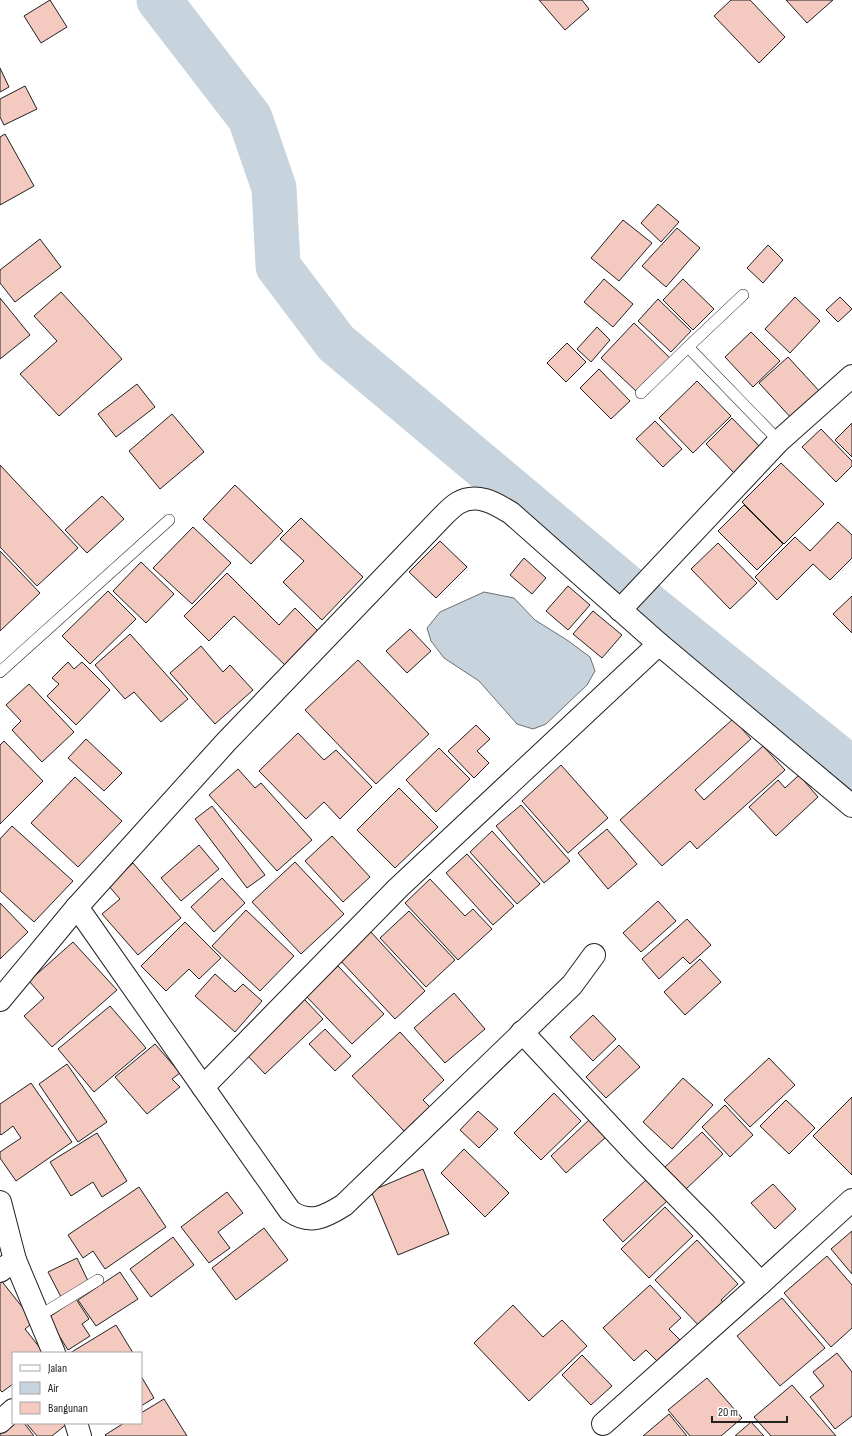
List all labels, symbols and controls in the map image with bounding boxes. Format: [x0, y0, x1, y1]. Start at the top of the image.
legend [12, 1352, 142, 1424]
text: Jalan [47, 1361, 67, 1376]
text: Air [47, 1381, 59, 1396]
scale bar [712, 1398, 787, 1424]
text: Bangunan [48, 1401, 88, 1416]
text: 20 m [718, 1405, 738, 1420]

